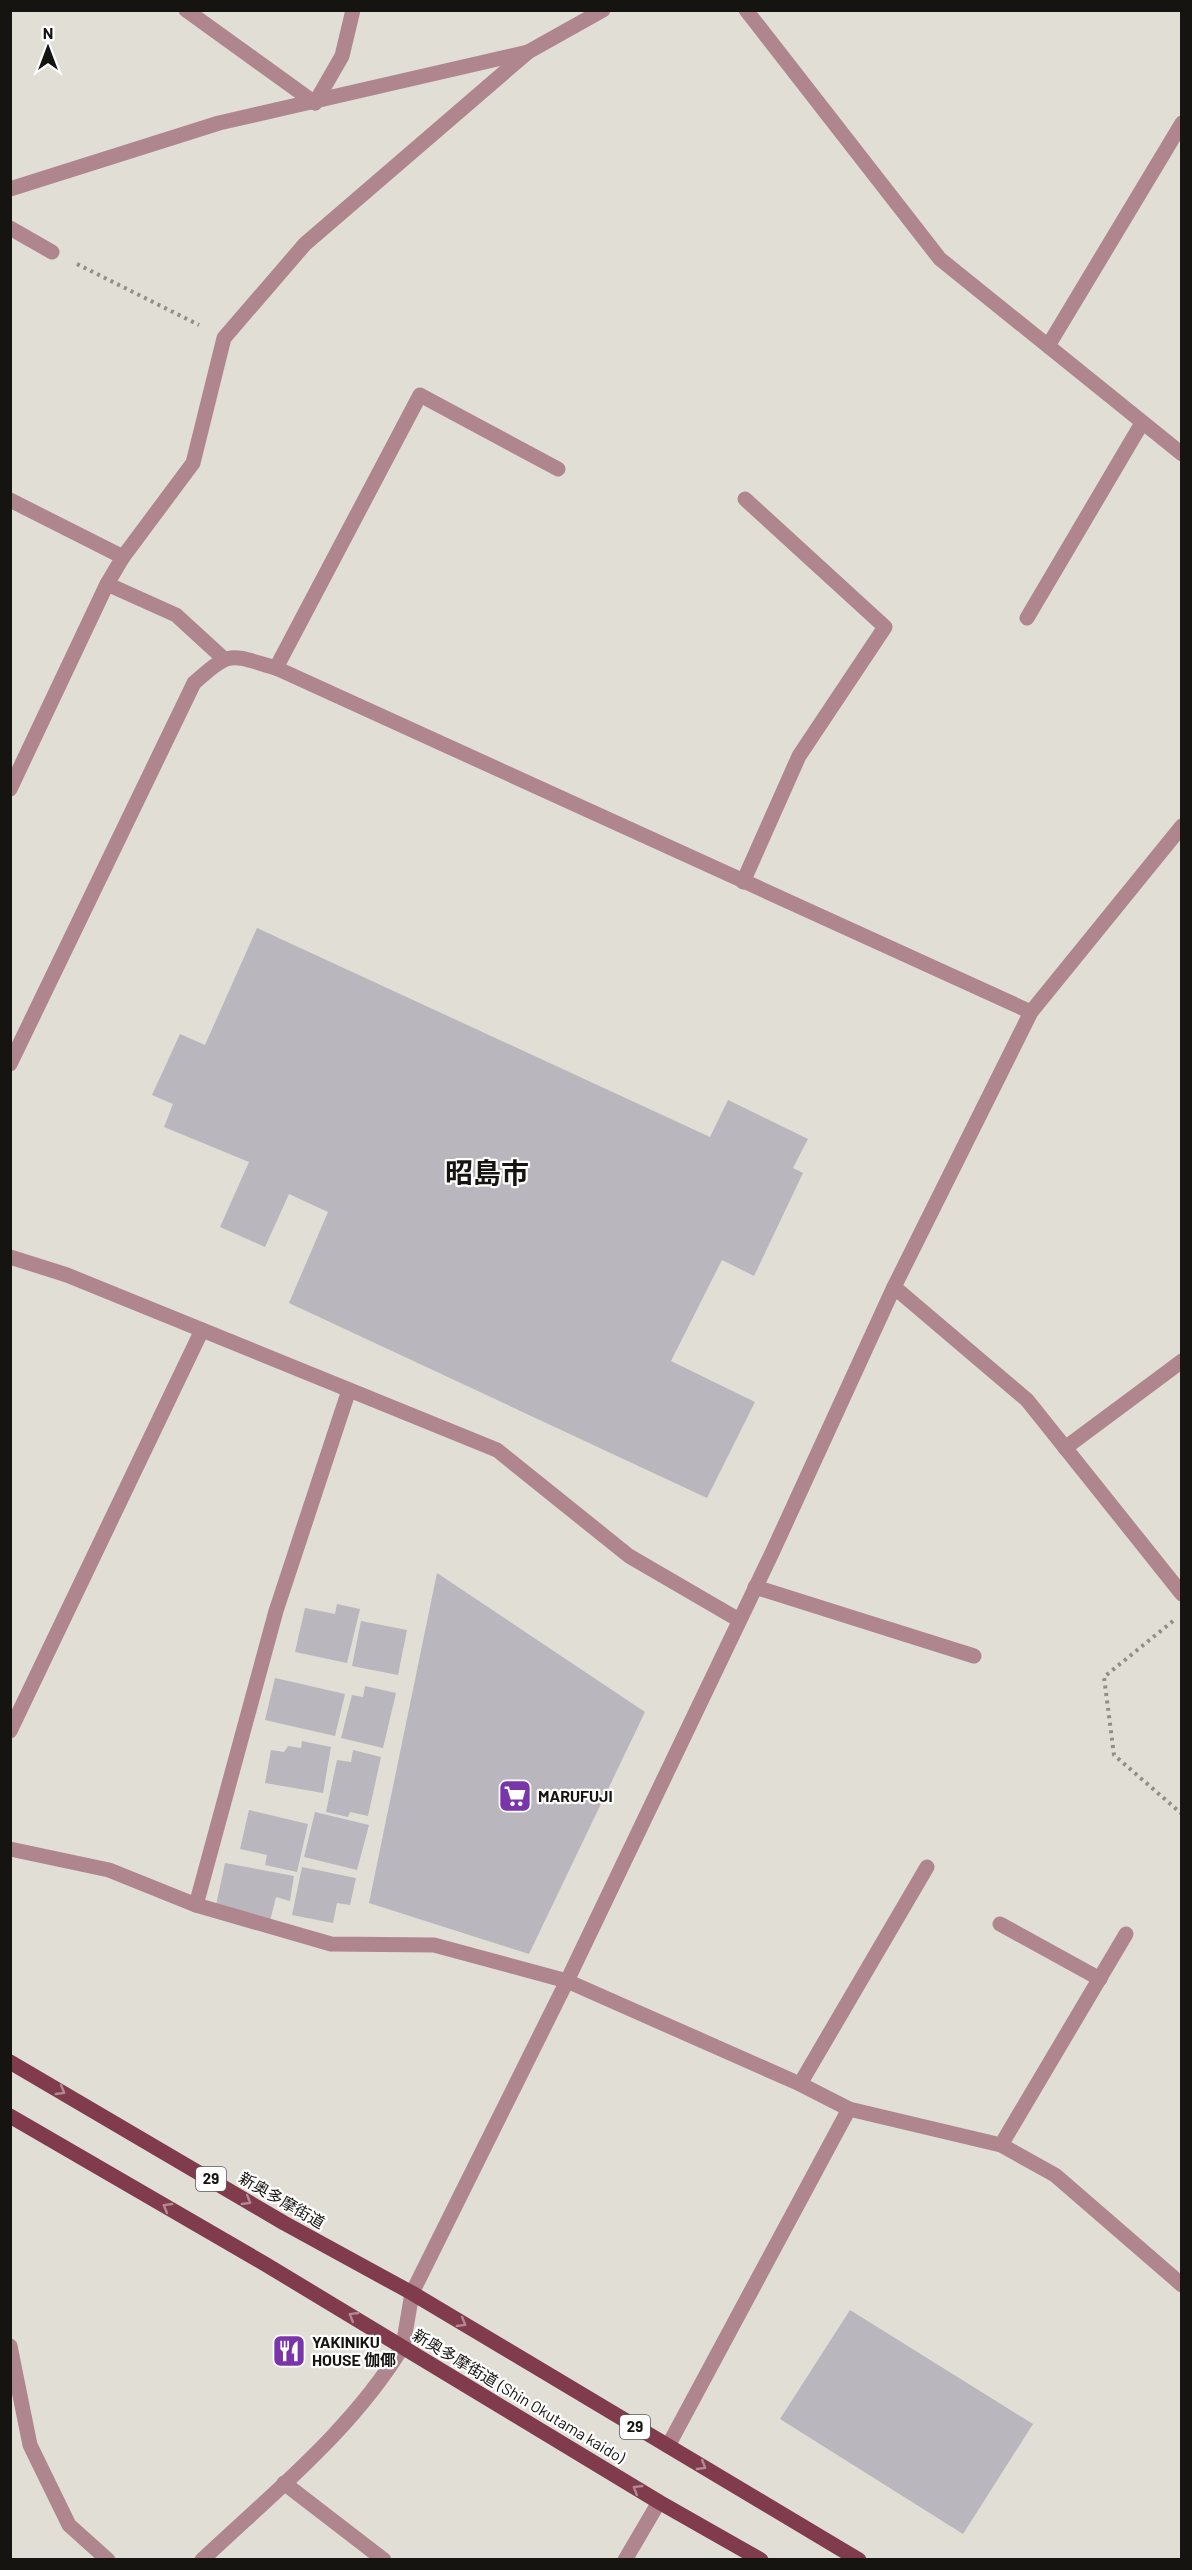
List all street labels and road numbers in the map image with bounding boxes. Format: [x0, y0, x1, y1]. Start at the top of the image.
road number: 29 [196, 2167, 226, 2191]
street label: 新奥多摩街道 [236, 2167, 329, 2232]
street label: 新奥多摩街道 (Shin Okutama kaido) [410, 2325, 629, 2467]
road number: 29 [620, 2415, 650, 2439]

